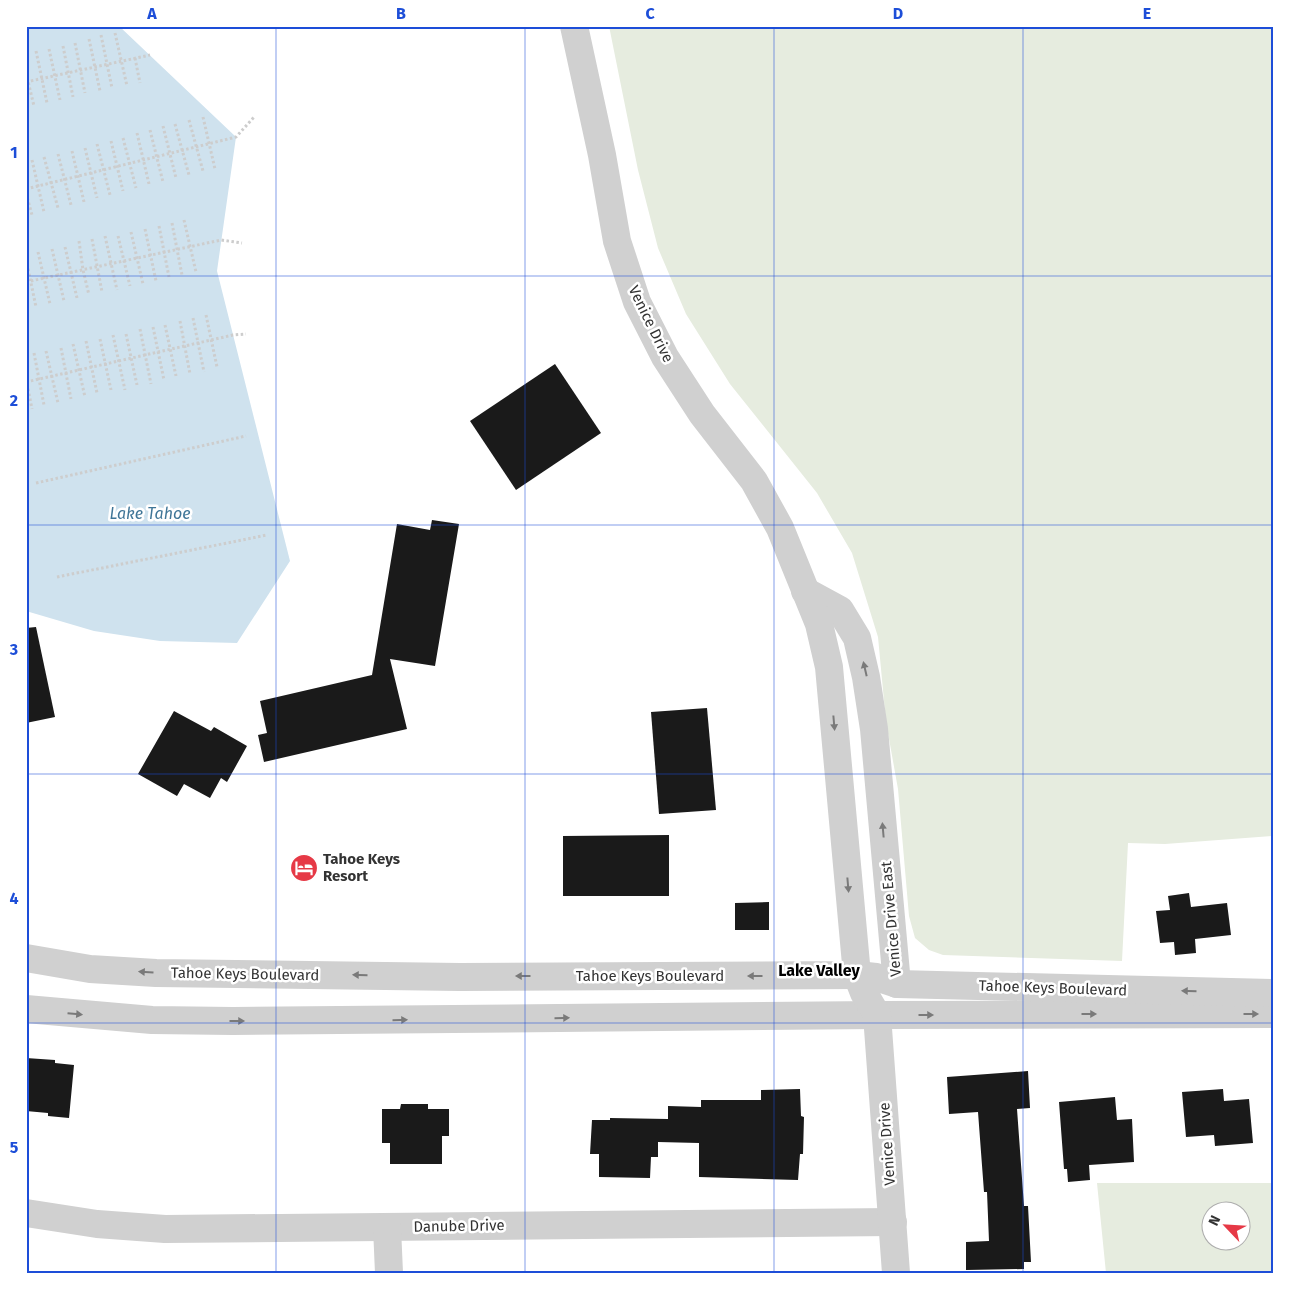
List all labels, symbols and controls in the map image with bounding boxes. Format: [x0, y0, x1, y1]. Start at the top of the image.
text: A [146, 4, 157, 23]
text: B [396, 4, 406, 23]
text: C [645, 4, 655, 23]
text: D [893, 4, 903, 23]
text: E [1143, 4, 1151, 23]
text: 1 [10, 143, 18, 162]
street label: Venice Drive [625, 283, 677, 365]
text: 2 [10, 391, 18, 410]
water label: Lake Tahoe [110, 504, 190, 523]
text: 3 [9, 640, 18, 659]
one-way arrow [861, 662, 869, 677]
one-way arrow [830, 715, 838, 731]
one-way arrow [879, 822, 887, 838]
place label: Tahoe Keys Resort [323, 850, 400, 885]
hotel icon: Tahoe Keys Resort [289, 853, 319, 883]
street label: Venice Drive East [877, 860, 905, 977]
one-way arrow [844, 877, 852, 893]
text: 4 [9, 889, 19, 908]
district label: Lake Valley [778, 961, 860, 980]
street label: Tahoe Keys Boulevard [171, 964, 319, 984]
street label: Tahoe Keys Boulevard [576, 967, 724, 985]
one-way arrow [137, 968, 153, 976]
one-way arrow [352, 971, 368, 979]
one-way arrow [515, 972, 531, 980]
one-way arrow [747, 972, 763, 980]
street label: Tahoe Keys Boulevard [978, 976, 1128, 1000]
one-way arrow [1181, 987, 1197, 995]
one-way arrow [67, 1010, 83, 1018]
one-way arrow [1081, 1010, 1097, 1018]
one-way arrow [1243, 1010, 1259, 1018]
one-way arrow [918, 1011, 934, 1019]
one-way arrow [554, 1014, 570, 1022]
one-way arrow [392, 1016, 408, 1024]
one-way arrow [229, 1017, 245, 1025]
street label: Venice Drive [875, 1102, 899, 1186]
text: 5 [10, 1138, 19, 1157]
north arrow [1202, 1202, 1252, 1252]
text: N [1205, 1213, 1224, 1229]
street label: Danube Drive [413, 1216, 505, 1236]

